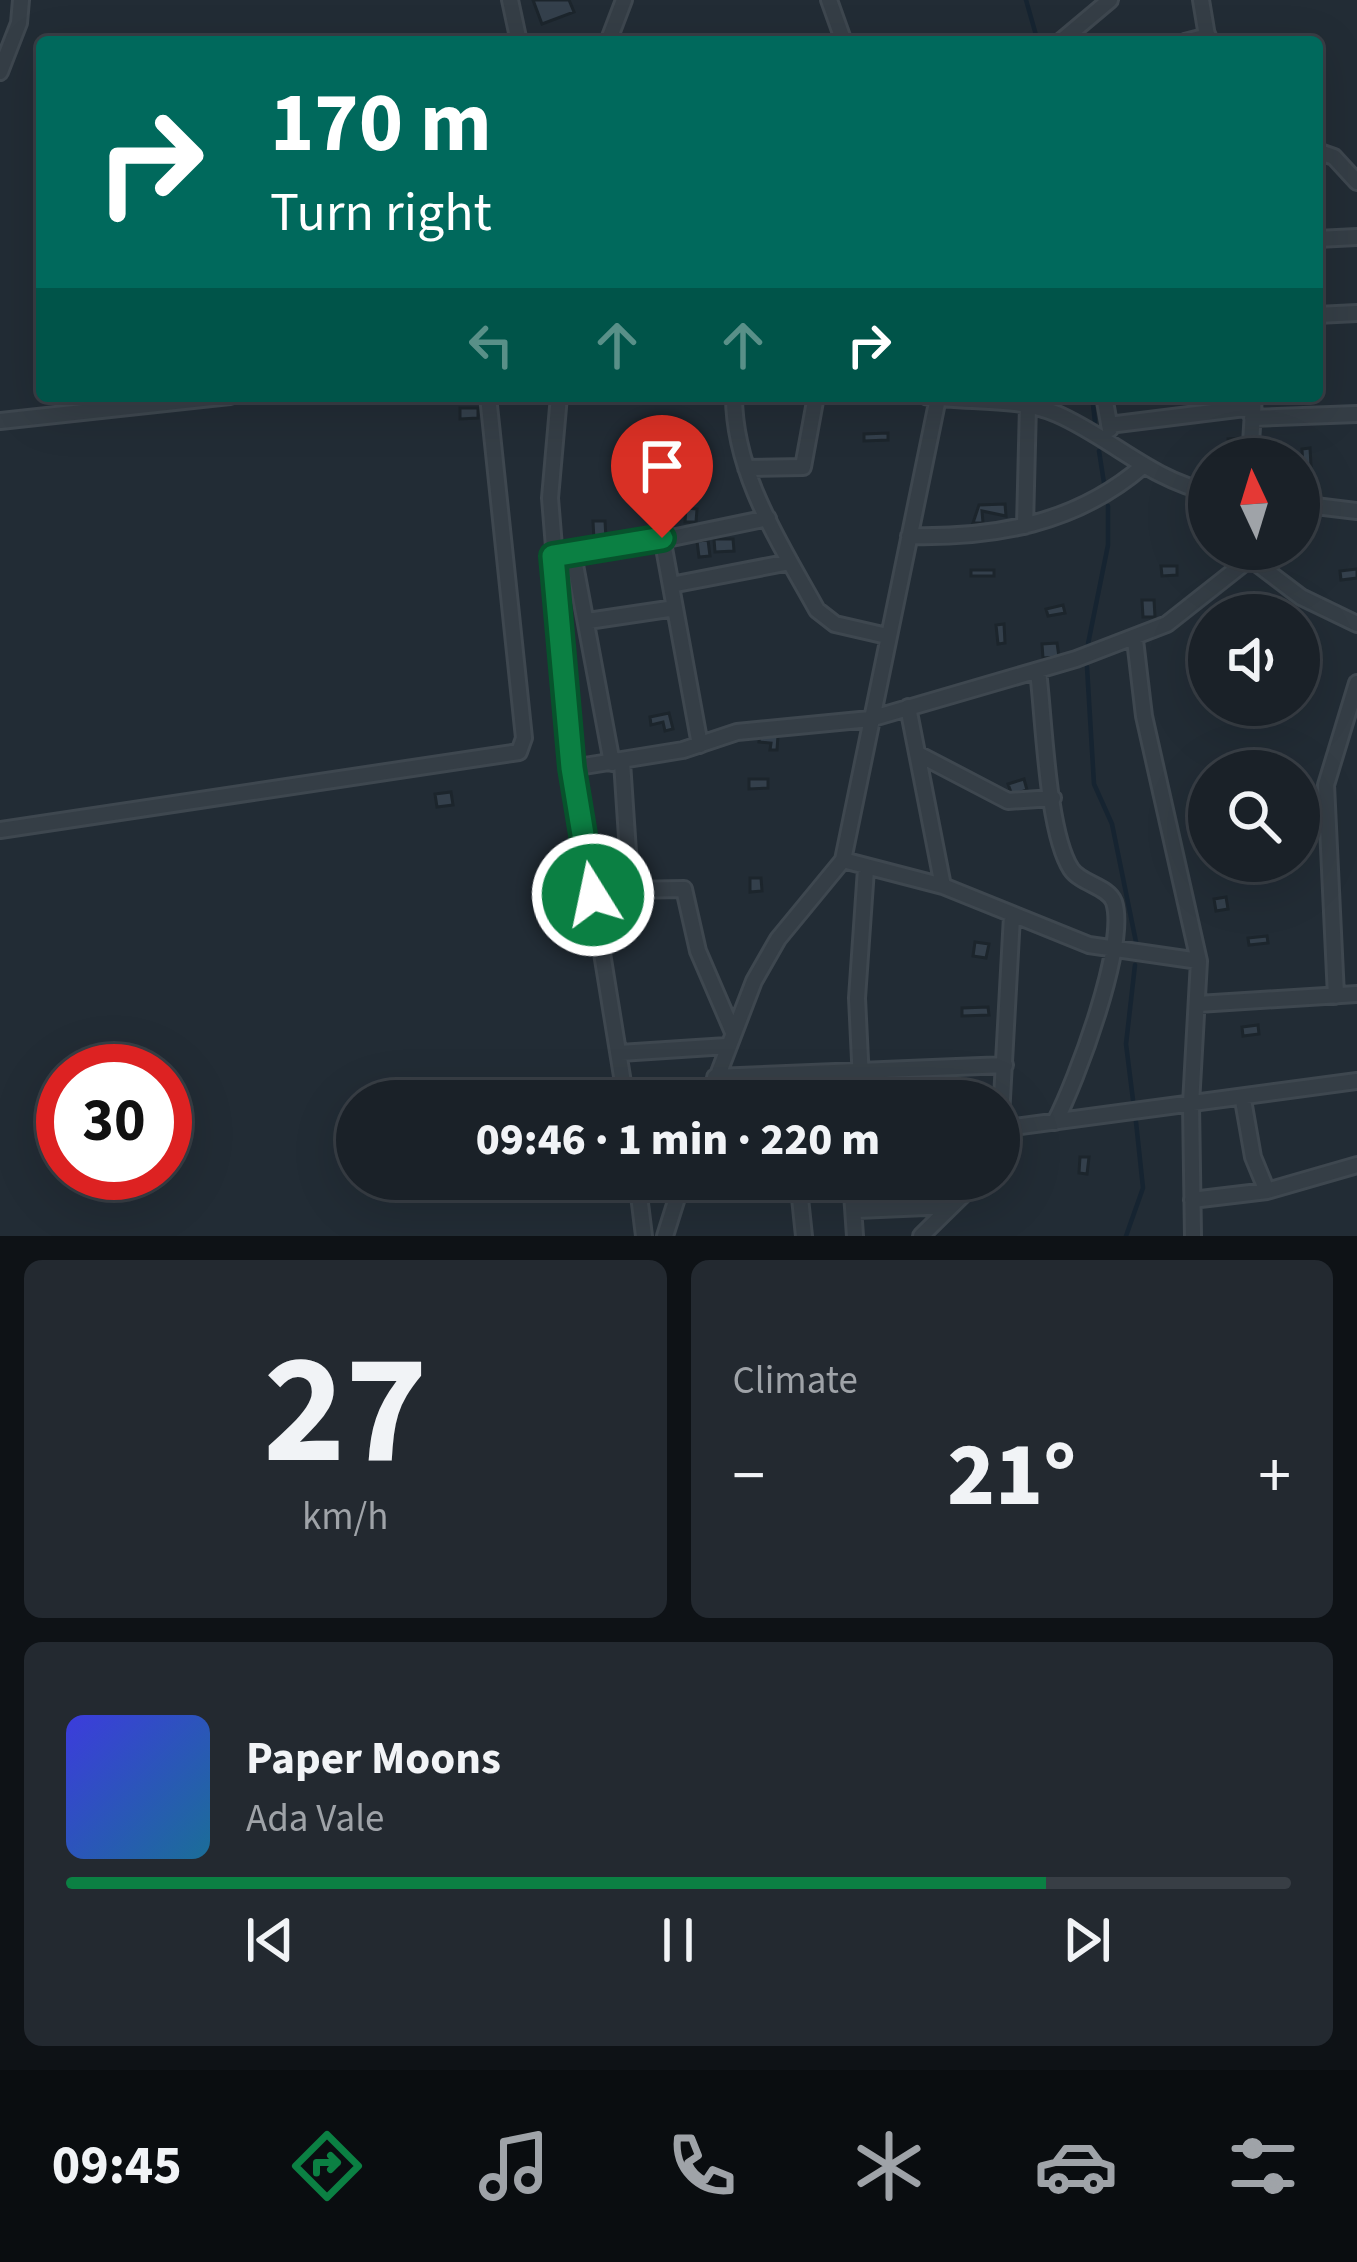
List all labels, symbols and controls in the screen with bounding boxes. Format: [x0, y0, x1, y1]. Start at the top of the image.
text: 170 m [270, 64, 492, 184]
icon: right [72, 84, 228, 240]
text: Turn right [270, 175, 492, 252]
icon: left [458, 312, 524, 378]
icon: ahead [584, 312, 650, 378]
icon: ahead [710, 312, 776, 378]
icon: right [836, 312, 902, 378]
pin [611, 415, 713, 538]
icon: arrive [629, 433, 695, 499]
north arrow [1188, 438, 1320, 570]
map controls [1188, 438, 1320, 882]
button: sound [1188, 594, 1320, 726]
button: search [1188, 750, 1320, 882]
position arrow [530, 832, 656, 958]
speed limit sign: 30 [36, 1044, 192, 1200]
text: 09:46 · 1 min · 220 m [476, 1108, 880, 1172]
text: 27 [263, 1300, 428, 1522]
text: Climate [733, 1353, 858, 1409]
text: 21° [947, 1412, 1077, 1540]
text: − [733, 1429, 765, 1523]
text: + [1258, 1429, 1291, 1523]
text: km/h [302, 1489, 389, 1545]
text: Paper Moons [246, 1727, 501, 1791]
text: Ada Vale [246, 1791, 384, 1847]
icon: previous [237, 1907, 303, 1973]
icon: pause [645, 1907, 711, 1973]
icon: next [1054, 1907, 1120, 1973]
icon: directions [285, 2124, 369, 2208]
icon: music [472, 2124, 556, 2208]
icon: phone [660, 2124, 744, 2208]
icon: climate [847, 2124, 931, 2208]
icon: car [1034, 2124, 1118, 2208]
icon: filters [1221, 2124, 1305, 2208]
text: 09:45 [52, 2128, 182, 2205]

